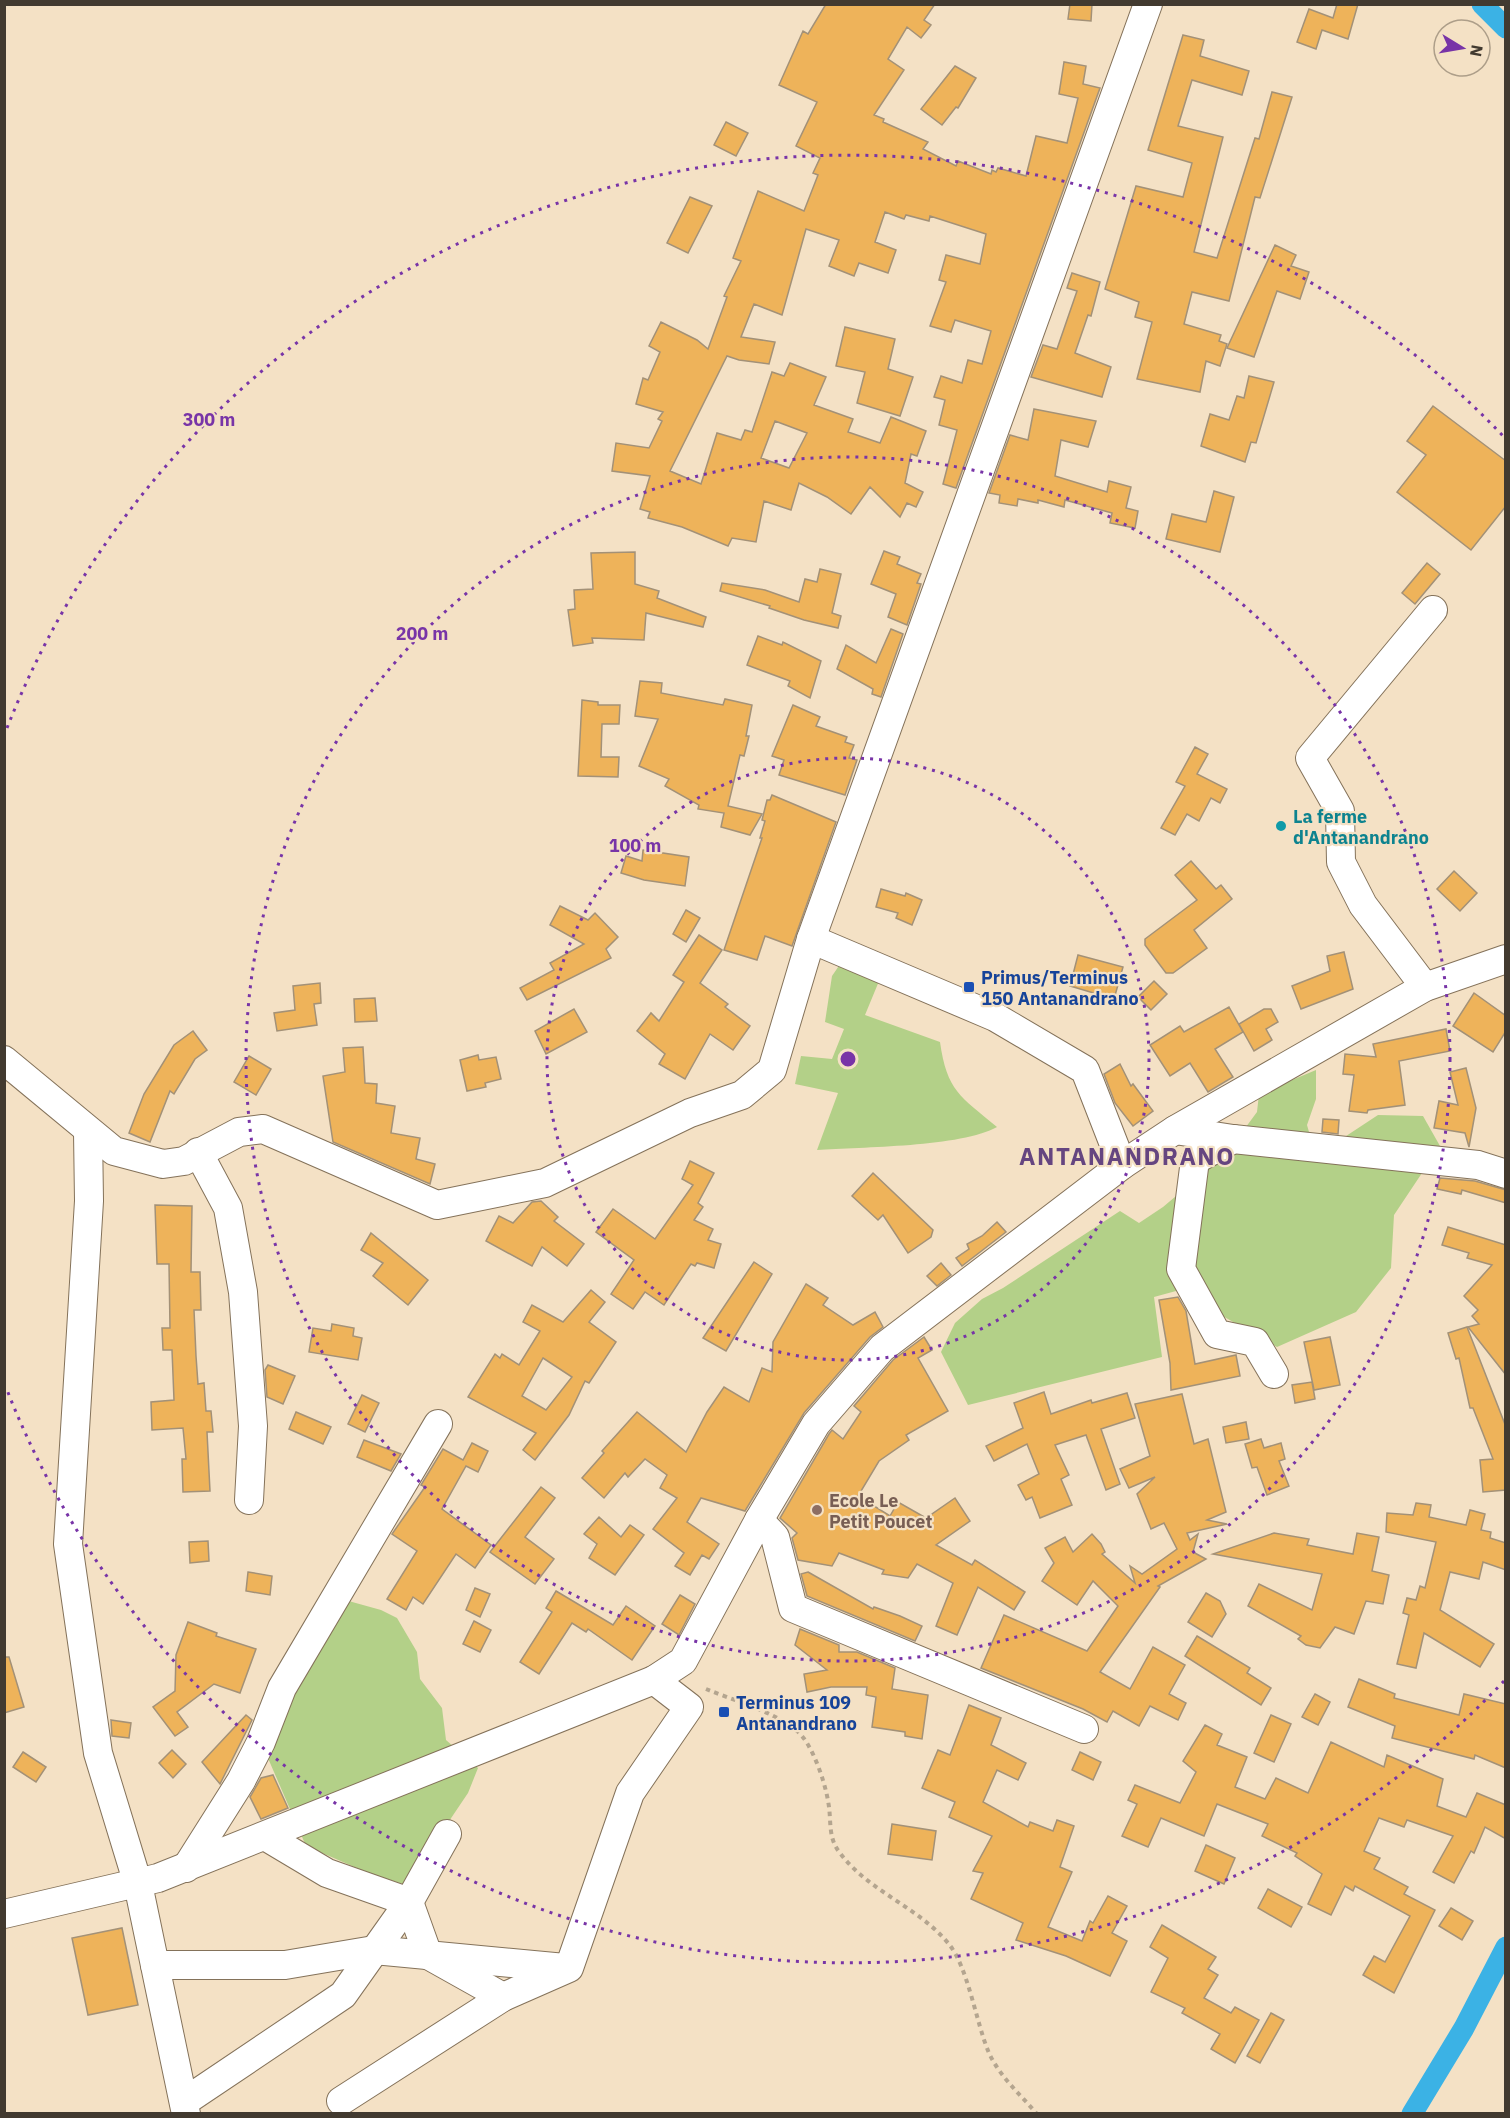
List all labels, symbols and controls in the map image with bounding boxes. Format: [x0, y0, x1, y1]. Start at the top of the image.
north arrow [1432, 18, 1492, 78]
text: N [1466, 43, 1488, 58]
text: 300 m [183, 408, 235, 431]
text: 200 m [396, 622, 448, 645]
place label: La ferme d'Antanandrano [1293, 805, 1429, 849]
marker: La ferme d'Antanandrano [1274, 819, 1288, 833]
text: 100 m [609, 834, 661, 857]
place label: Primus/Terminus 150 Antanandrano [981, 966, 1139, 1010]
marker: Primus/Terminus 150 Antanandrano [962, 980, 976, 994]
centre of rings [838, 1049, 858, 1069]
district label: ANTANANDRANO [1019, 1140, 1235, 1172]
place label: Ecole Le Petit Poucet [829, 1489, 932, 1533]
marker: Ecole Le Petit Poucet [810, 1503, 824, 1517]
place label: Terminus 109 Antanandrano [736, 1691, 857, 1735]
marker: Terminus 109 Antanandrano [717, 1705, 731, 1719]

